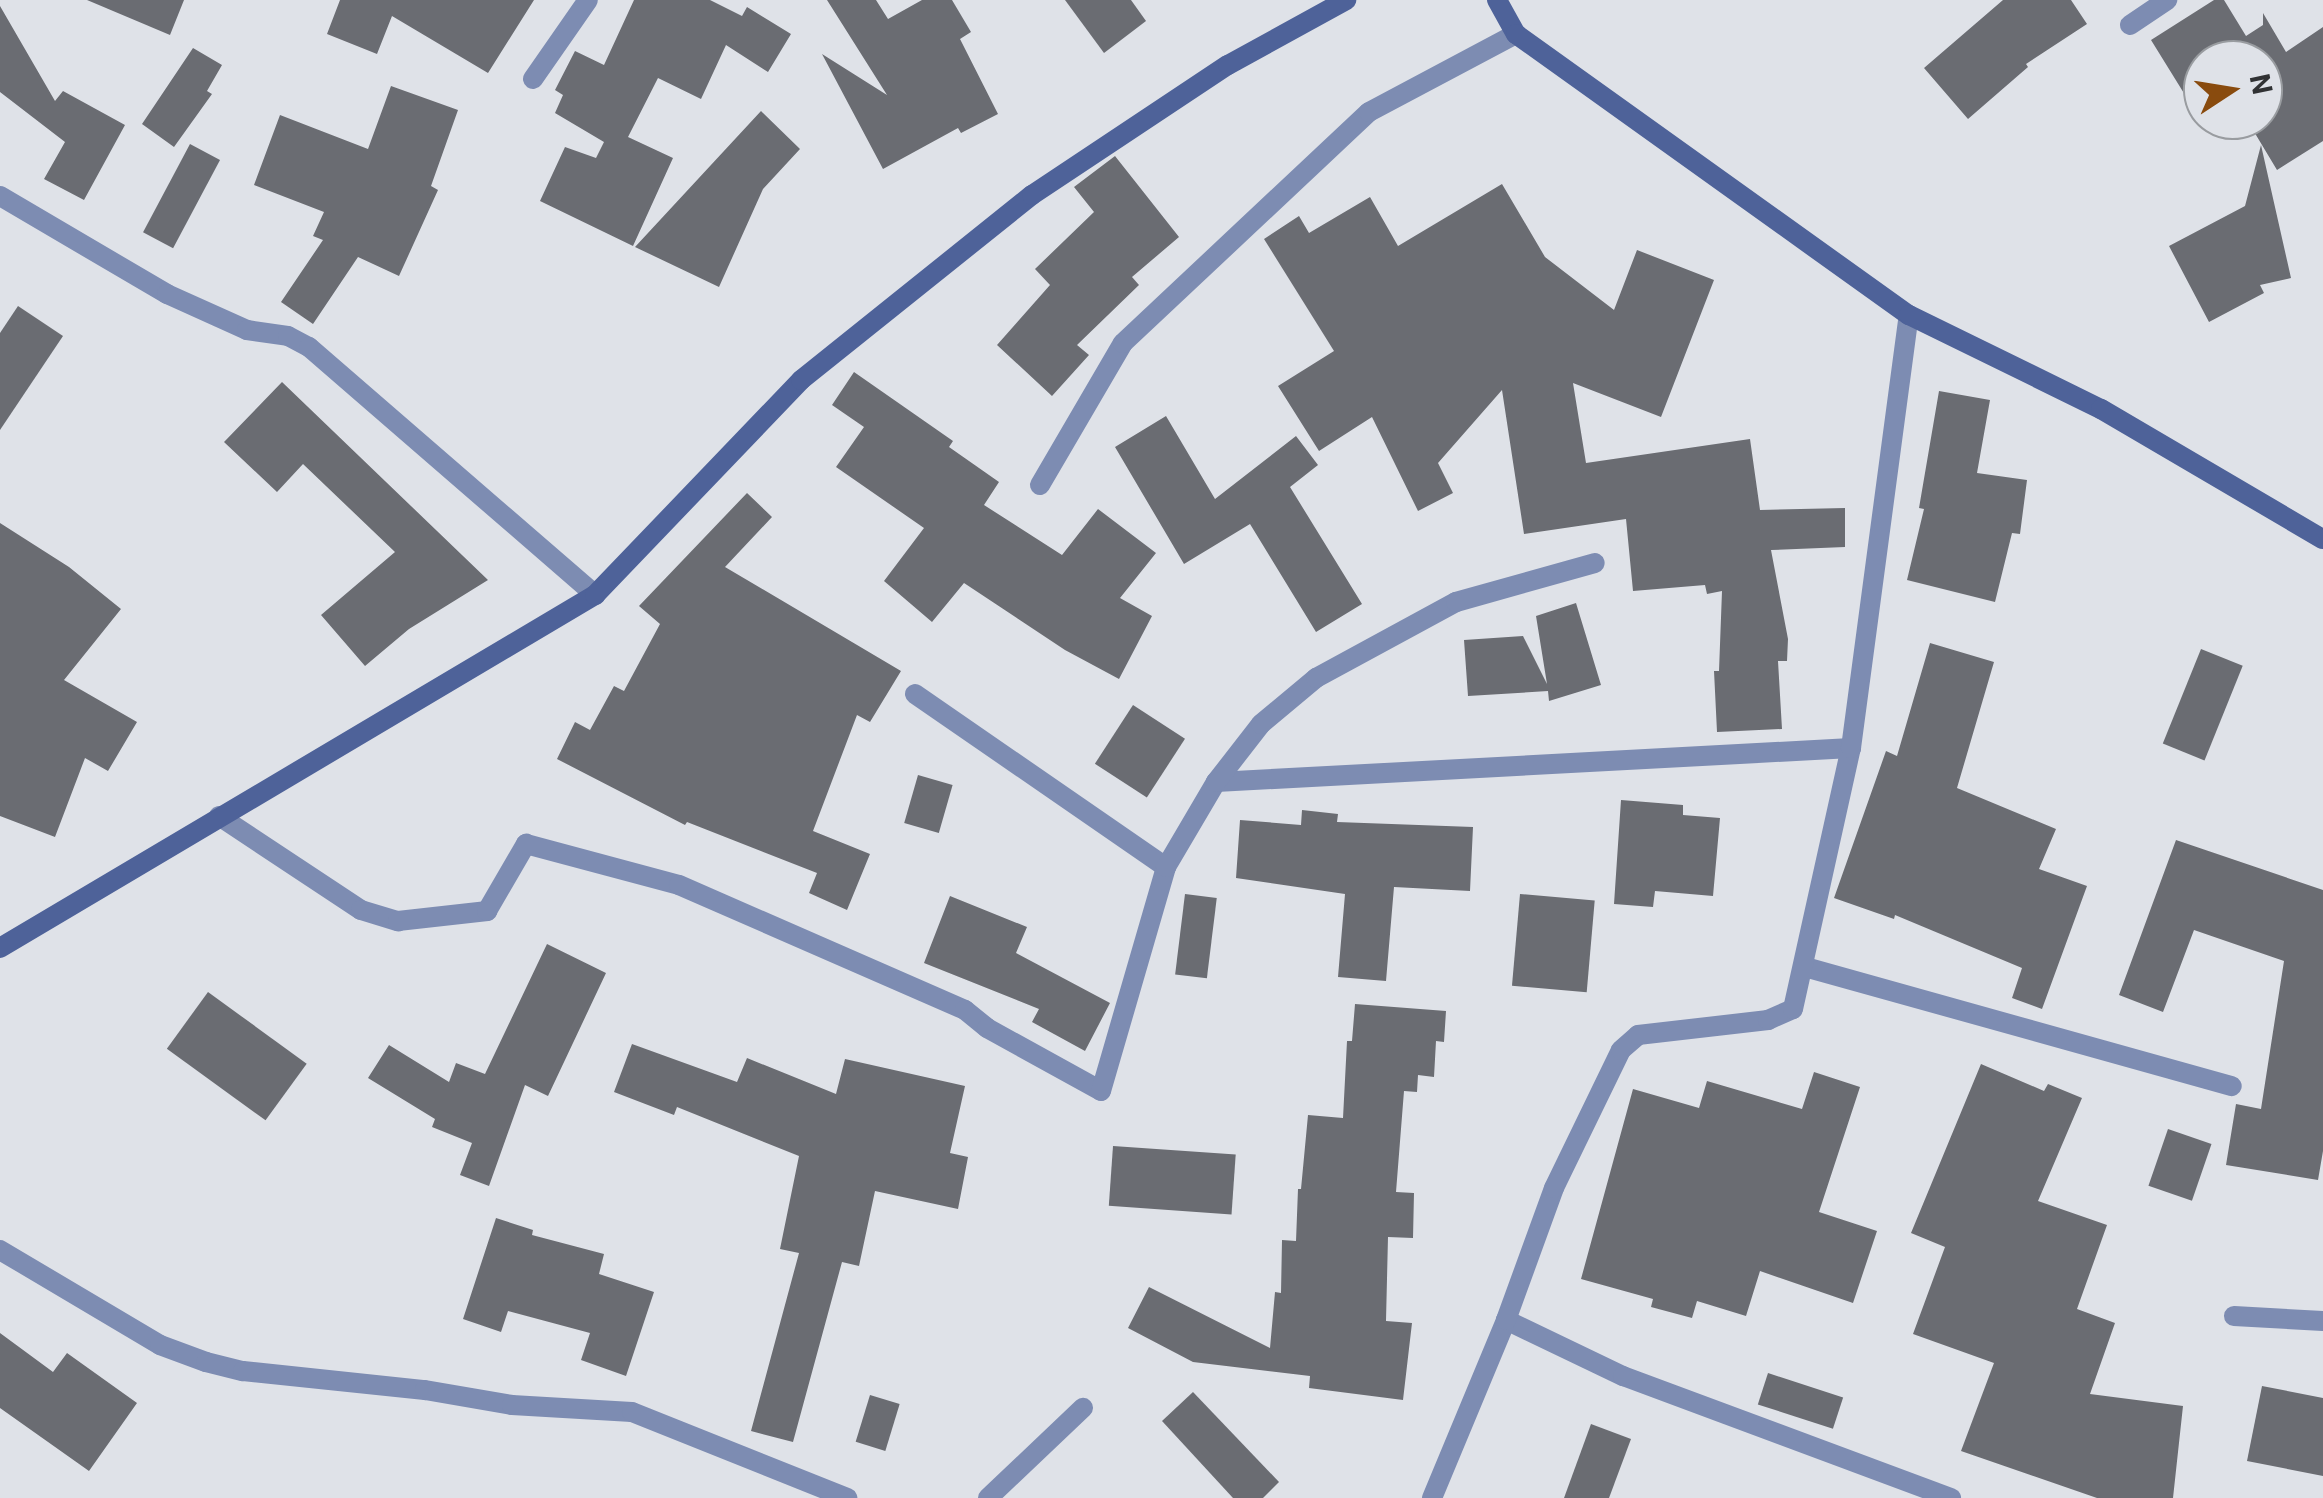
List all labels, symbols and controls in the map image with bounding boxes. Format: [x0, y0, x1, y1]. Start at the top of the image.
north arrow [2183, 40, 2283, 140]
text: N [2243, 71, 2279, 97]

